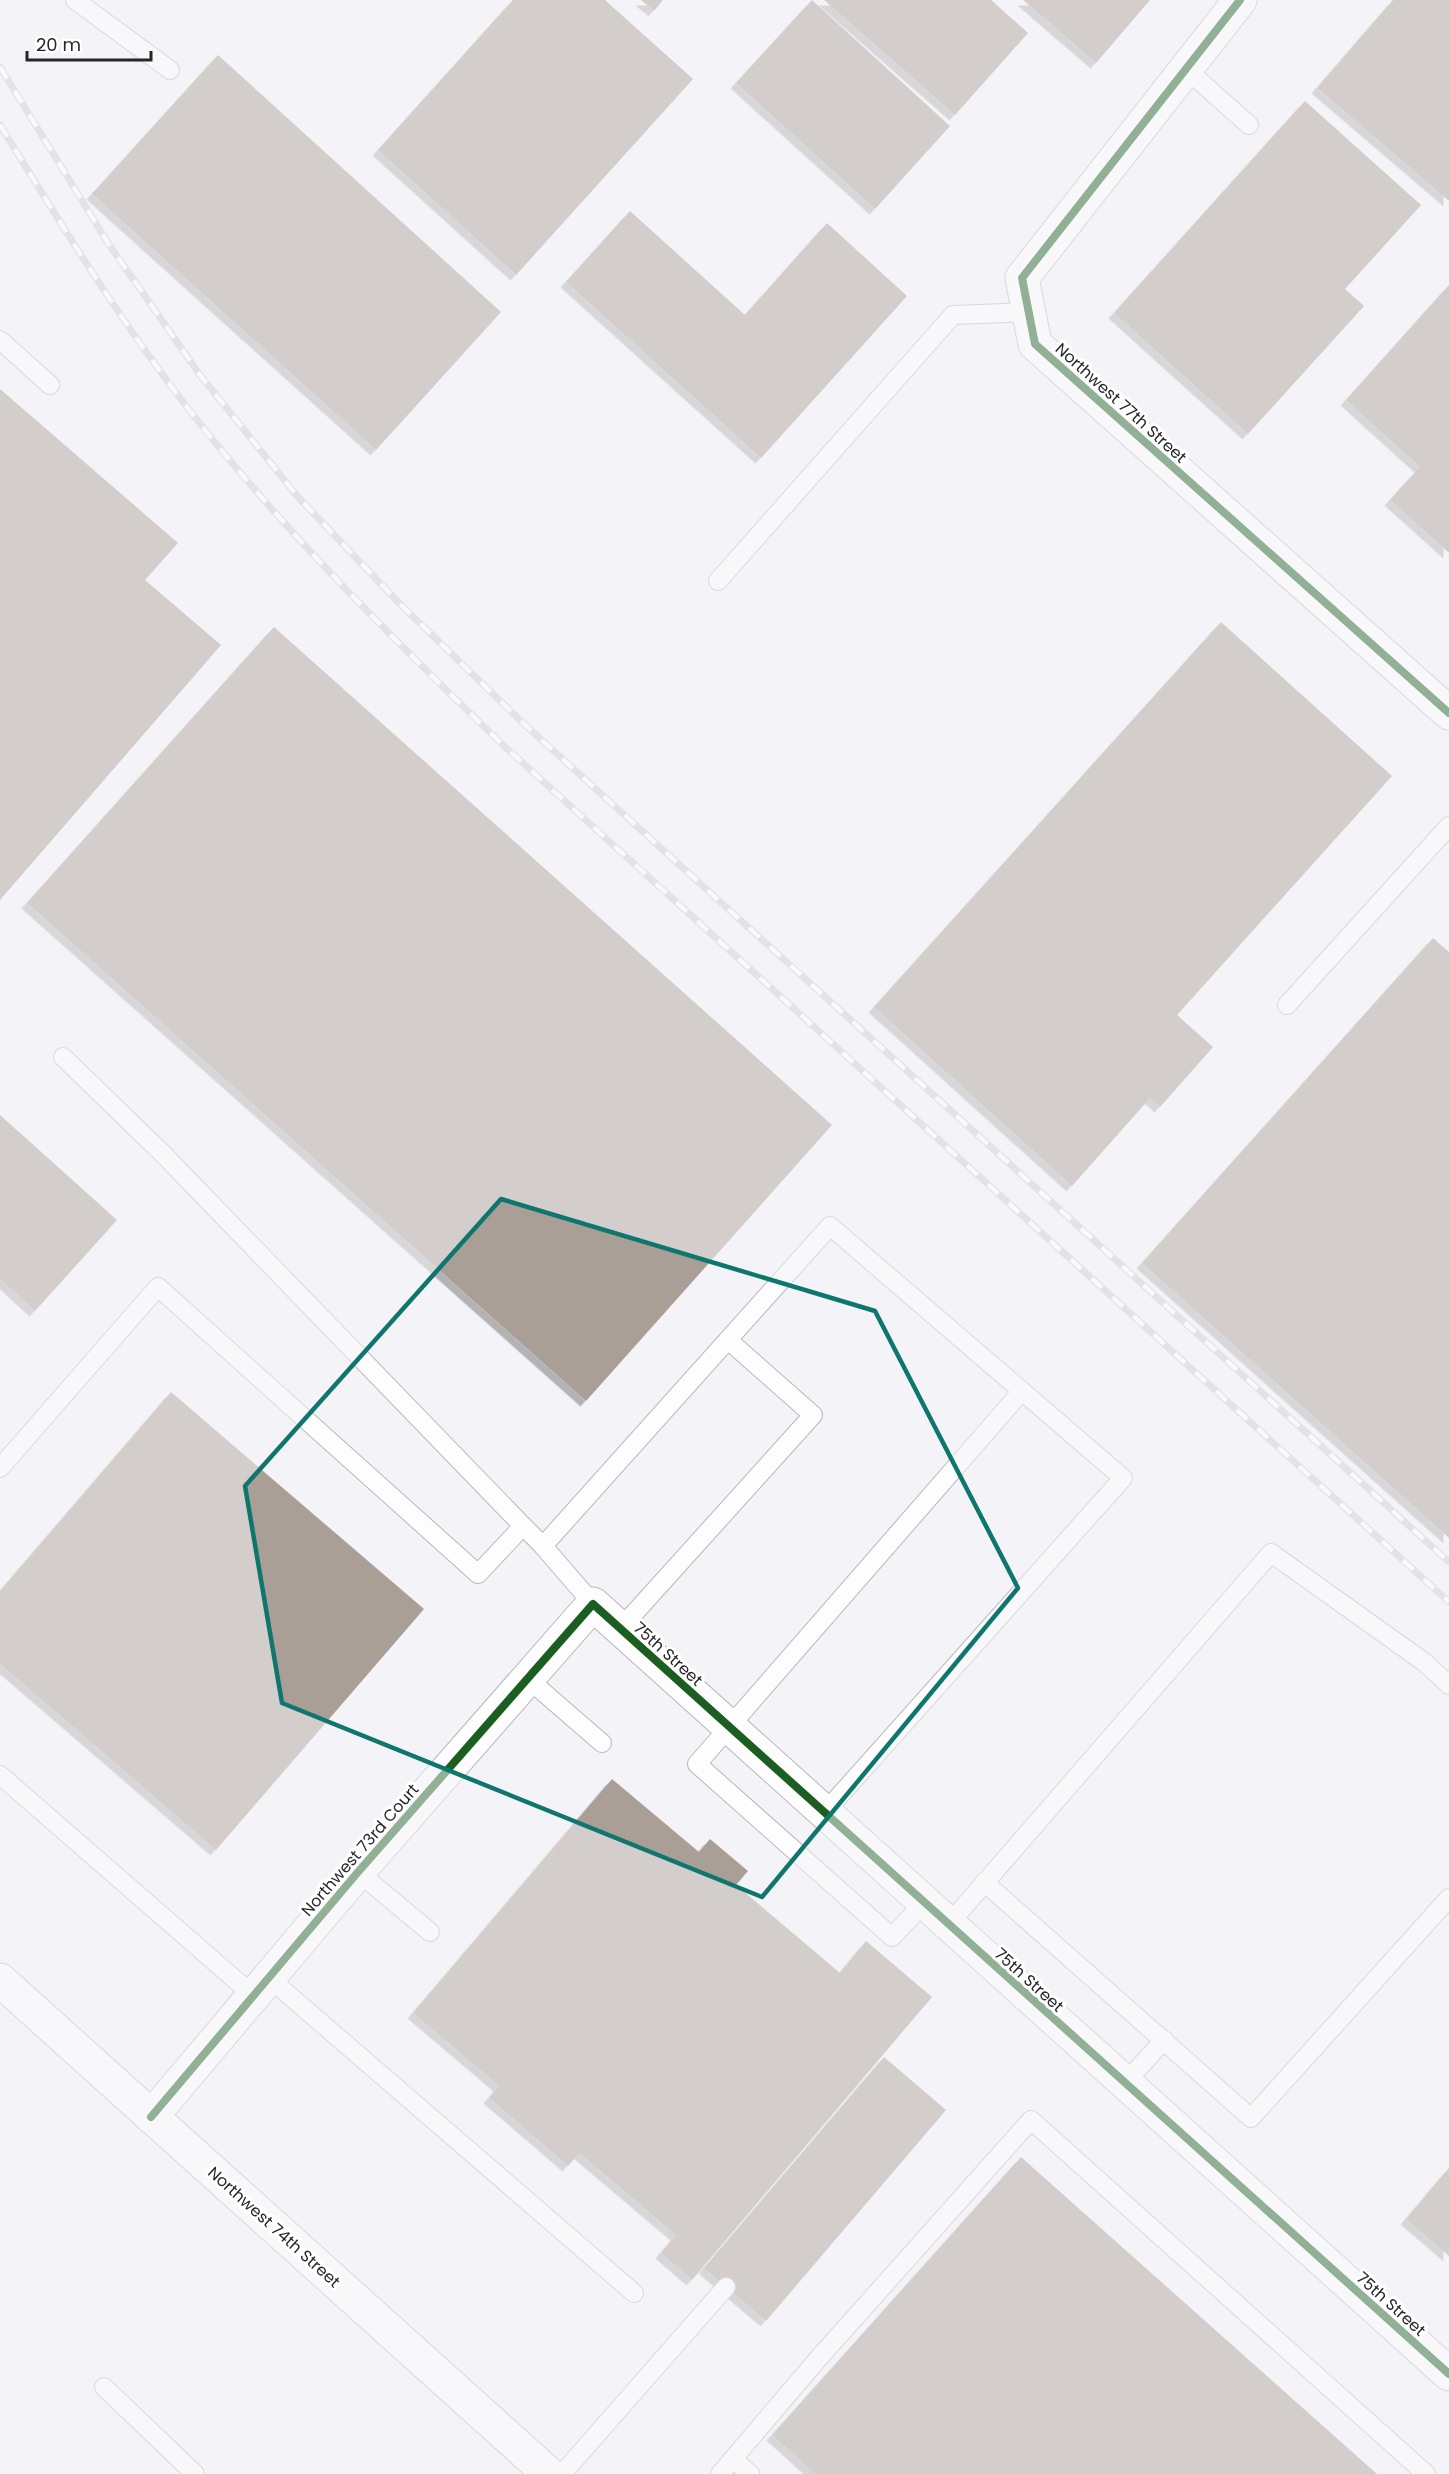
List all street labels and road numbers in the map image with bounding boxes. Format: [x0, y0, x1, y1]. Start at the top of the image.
street label: Northwest 77th Street [1050, 338, 1192, 468]
street label: 75th Street [628, 1617, 708, 1691]
street label: Northwest 73rd Court [296, 1779, 424, 1921]
street label: 75th Street [989, 1943, 1069, 2017]
street label: Northwest 74th Street [203, 2161, 345, 2293]
street label: 75th Street [1351, 2267, 1431, 2341]

